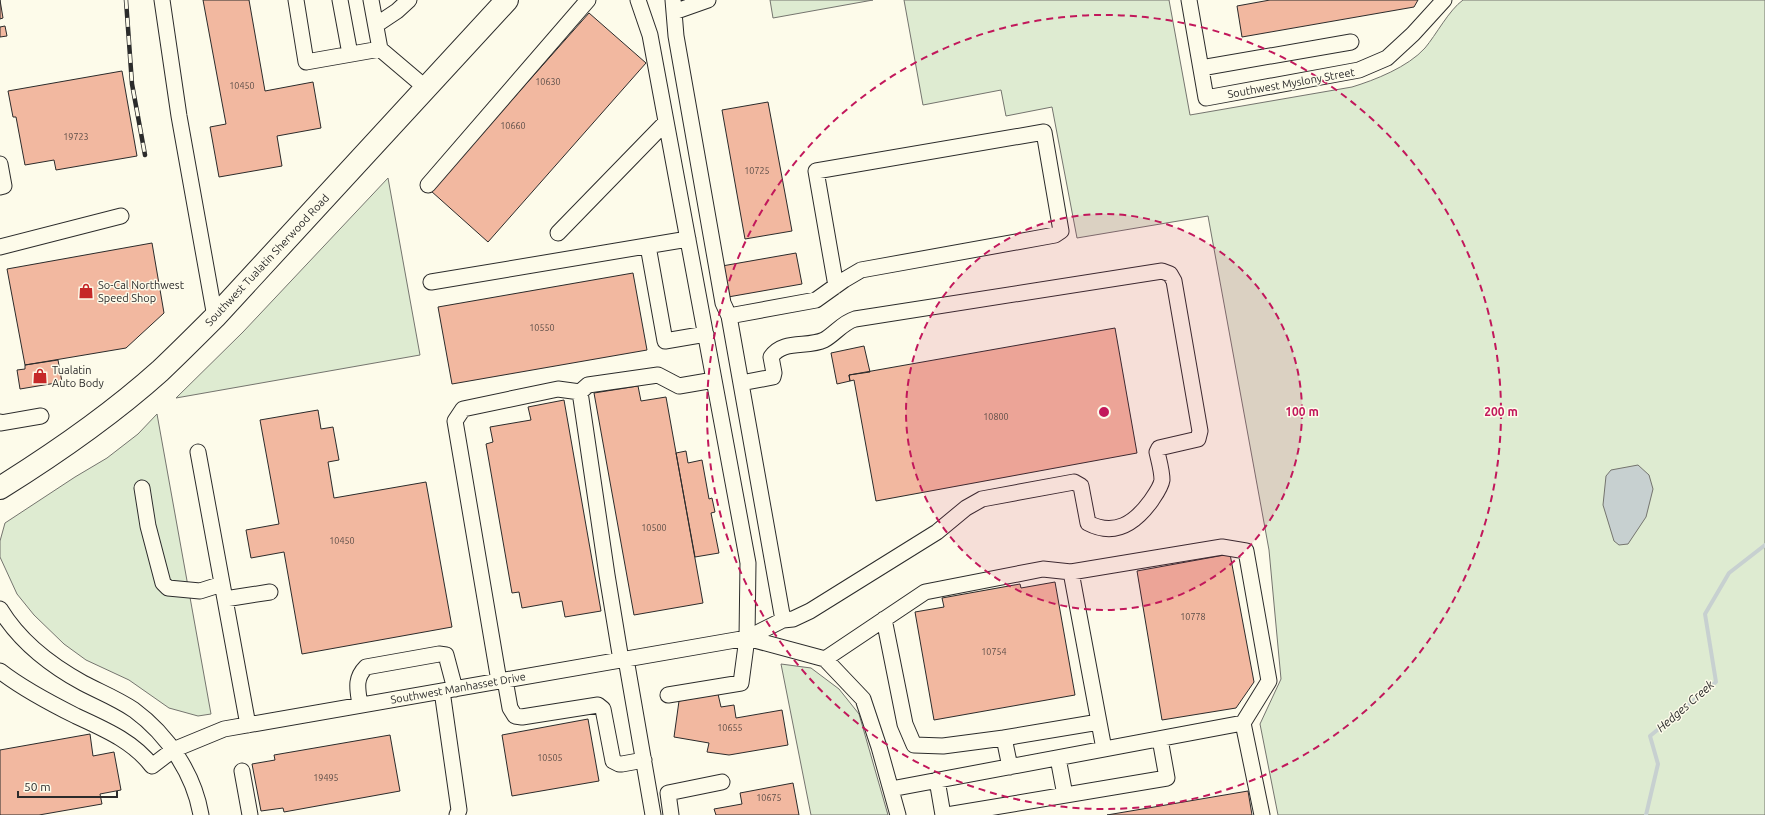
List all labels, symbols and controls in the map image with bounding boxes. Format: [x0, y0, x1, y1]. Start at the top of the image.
street label: Southwest Myslony Street [1226, 66, 1356, 100]
house number: 10630 [535, 77, 561, 87]
house number: 10450 [229, 81, 255, 91]
house number: 10660 [500, 121, 526, 131]
house number: 19723 [63, 132, 89, 142]
house number: 10725 [744, 166, 770, 176]
street label: Southwest Tualatin Sherwood Road [203, 192, 331, 328]
place label: So-Cal Northwest Speed Shop [98, 279, 185, 304]
shop icon: So-Cal Northwest Speed Shop [77, 282, 95, 300]
house number: 10550 [529, 323, 555, 333]
place label: Tualatin Auto Body [52, 364, 105, 389]
shop icon: Tualatin Auto Body [31, 367, 49, 385]
centre of rings [1097, 405, 1111, 419]
text: 100 m [1285, 405, 1319, 418]
text: 200 m [1484, 405, 1518, 418]
house number: 10800 [983, 412, 1009, 422]
house number: 10500 [641, 523, 667, 533]
house number: 10450 [329, 536, 355, 546]
house number: 10778 [1180, 612, 1206, 622]
house number: 10754 [981, 647, 1007, 657]
street label: Southwest Manhasset Drive [389, 670, 527, 706]
water label: Hedges Creek [1654, 677, 1717, 734]
house number: 10655 [717, 723, 743, 733]
house number: 10505 [537, 753, 563, 763]
scale bar [18, 773, 117, 799]
house number: 19495 [313, 773, 339, 783]
text: 50 m [24, 780, 51, 793]
house number: 10675 [756, 793, 782, 803]

